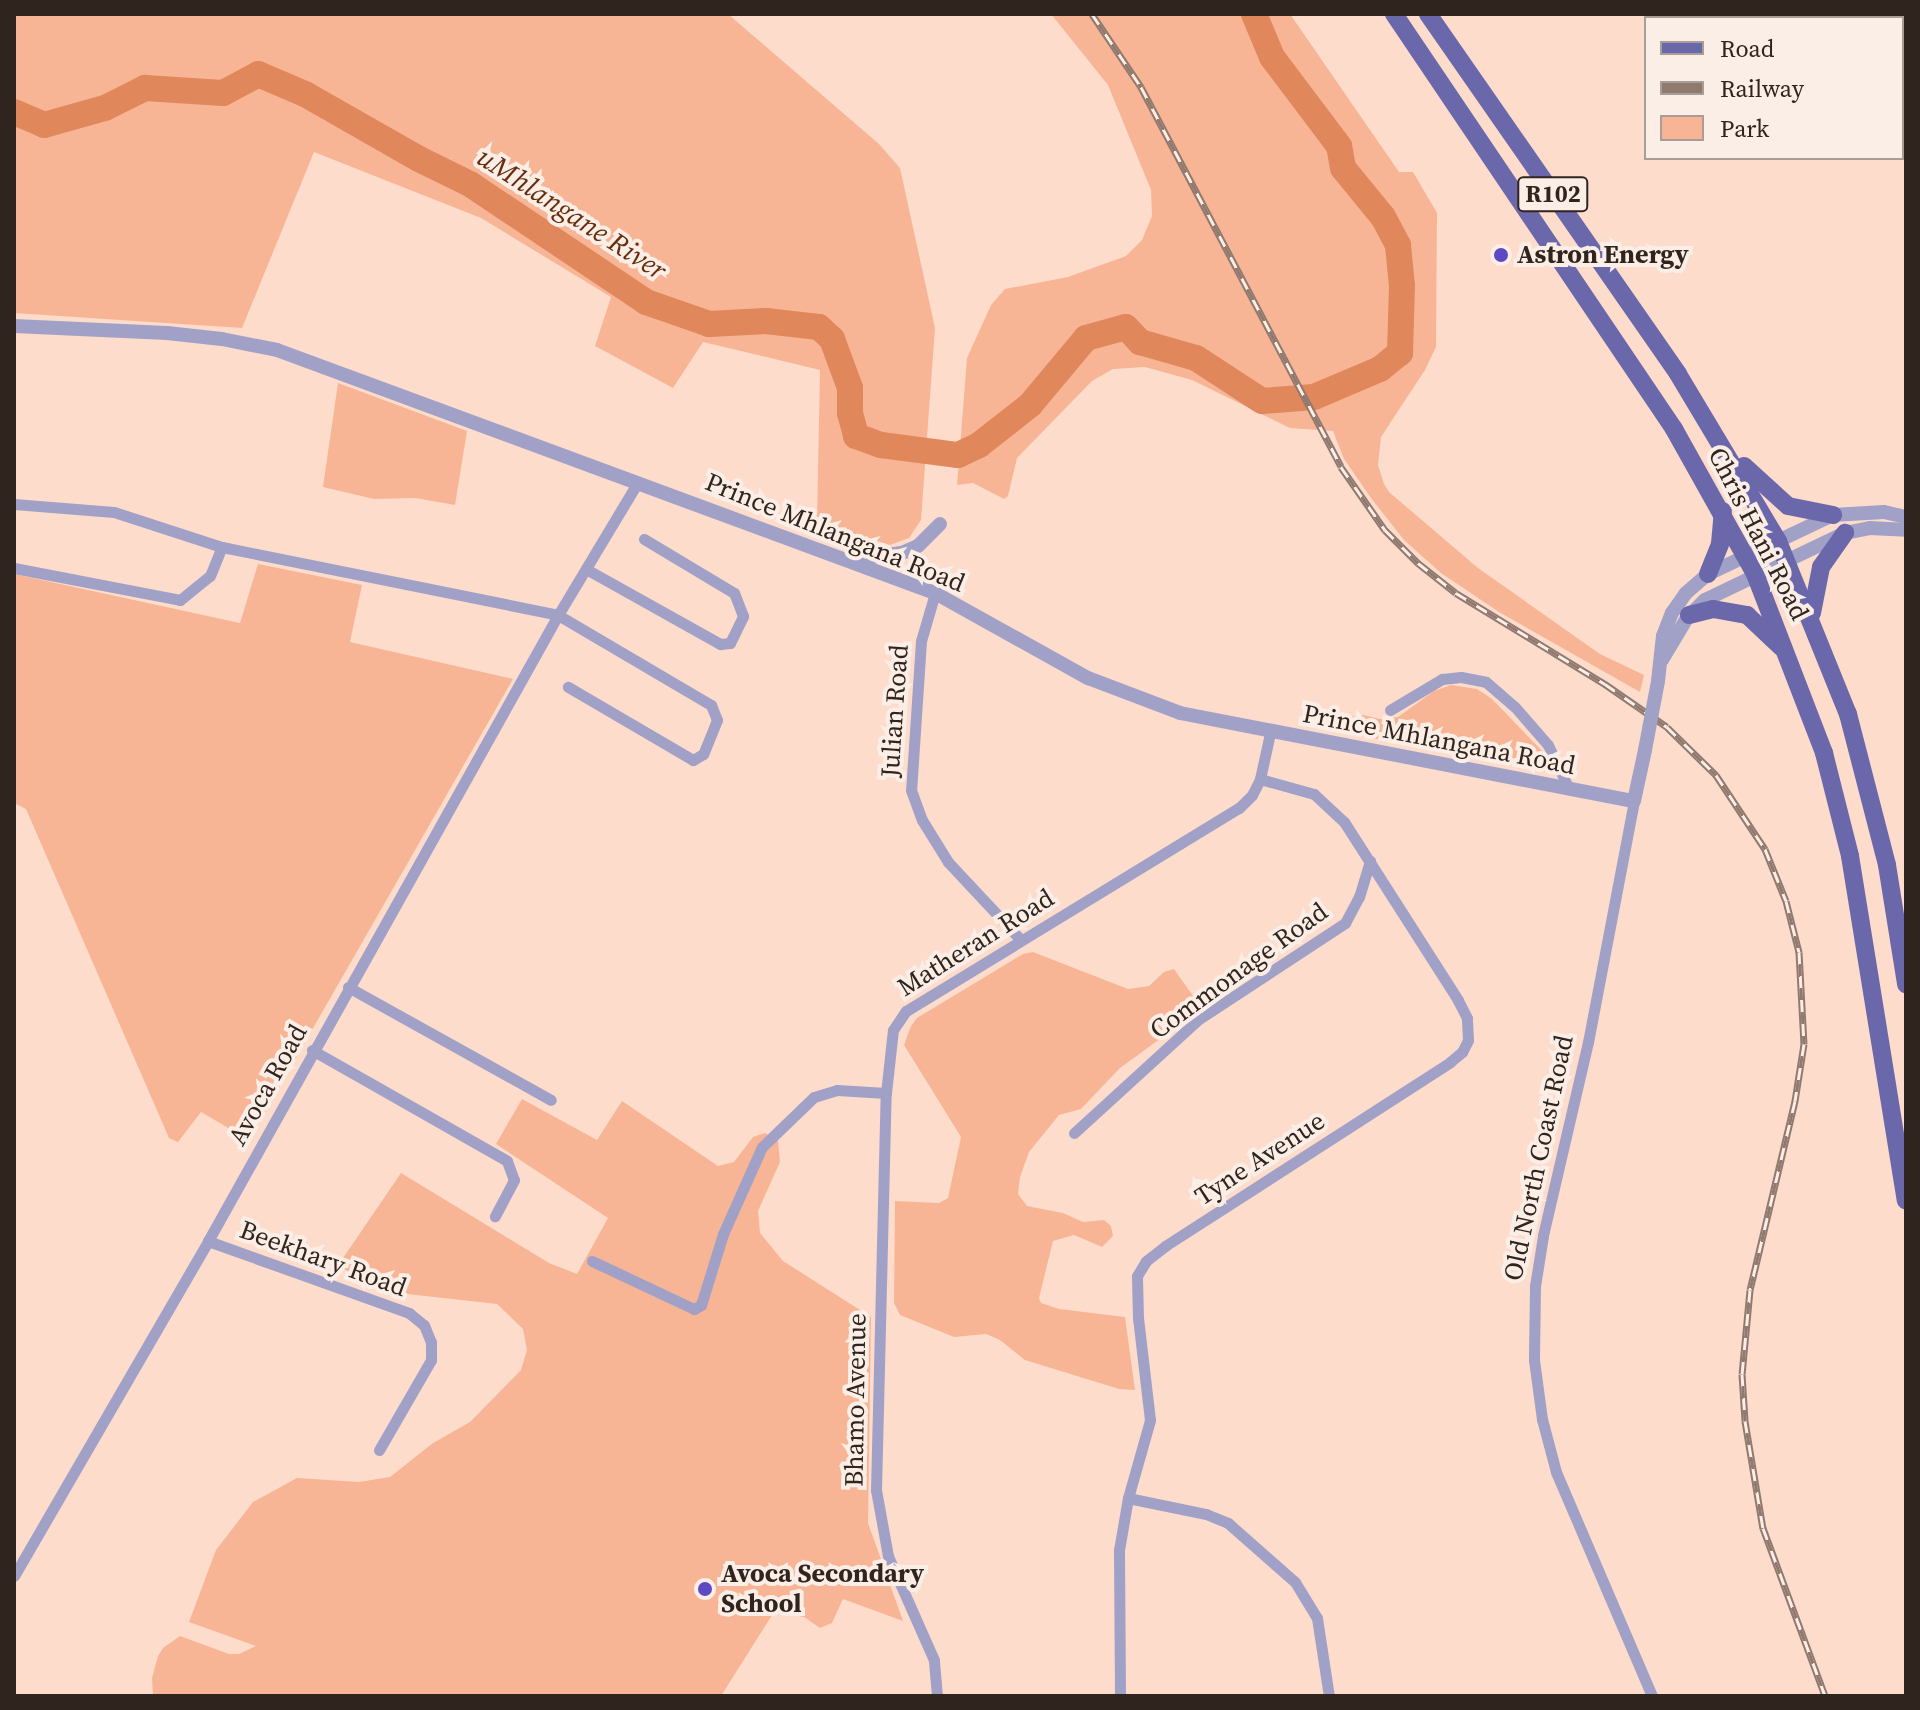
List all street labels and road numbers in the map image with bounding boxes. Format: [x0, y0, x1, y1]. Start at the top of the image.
road number: R102 [1517, 174, 1589, 214]
street label: Chris Hani Road [1701, 442, 1815, 626]
street label: Prince Mhlangana Road [701, 467, 969, 599]
street label: Julian Road [875, 643, 915, 779]
street label: Prince Mhlangana Road [1300, 698, 1578, 782]
street label: Matheran Road [892, 883, 1060, 1003]
street label: Commonage Road [1144, 896, 1334, 1046]
street label: Avoca Road [222, 1019, 314, 1151]
street label: Old North Coast Road [1498, 1032, 1580, 1284]
street label: Tyne Avenue [1189, 1106, 1331, 1212]
street label: Beekhary Road [235, 1214, 411, 1304]
street label: Bhamo Avenue [839, 1313, 873, 1487]

